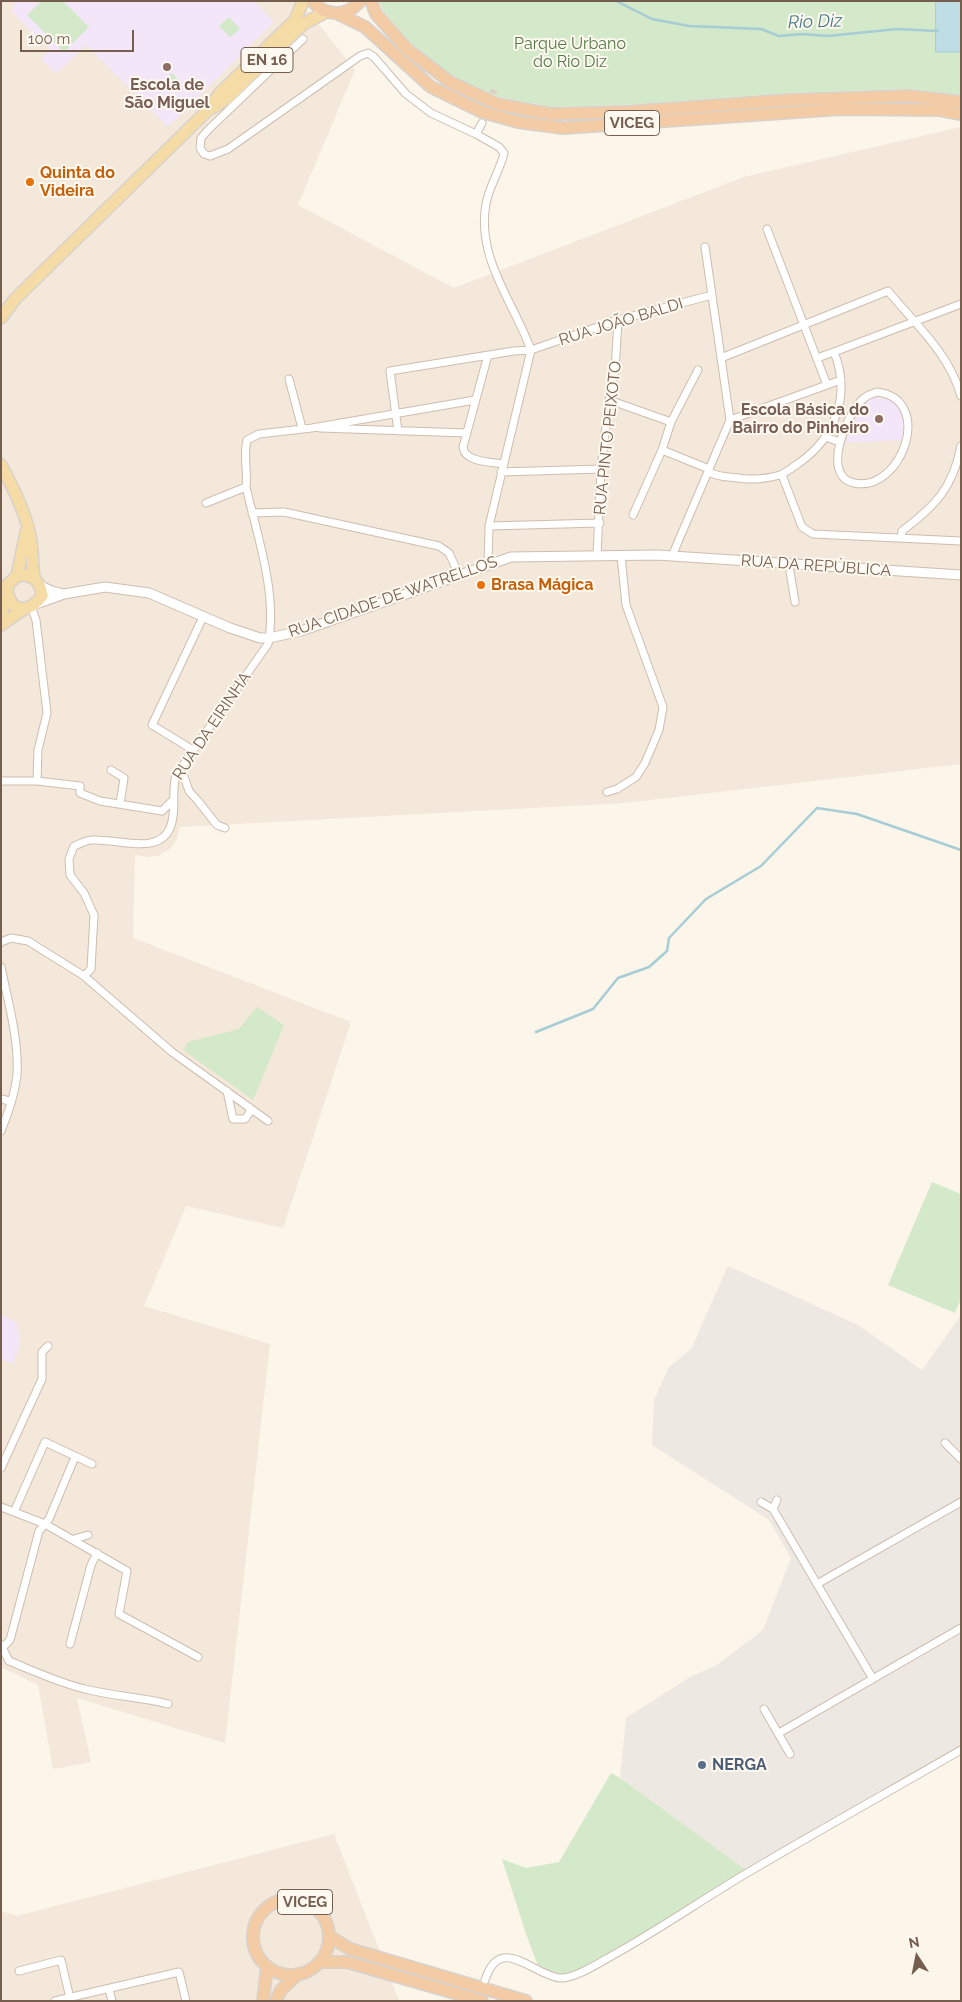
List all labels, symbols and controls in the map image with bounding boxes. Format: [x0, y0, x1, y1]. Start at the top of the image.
water label: Rio Diz [787, 10, 843, 34]
scale bar [22, 20, 136, 52]
text: 100 m [28, 30, 70, 48]
park label: Parque Urbano do Rio Diz [514, 34, 626, 72]
road number: EN 16 [241, 48, 293, 72]
marker: Escola de São Miguel [161, 61, 173, 73]
place label: Escola de São Miguel [124, 75, 210, 113]
road number: VICEG [604, 110, 660, 136]
place label: Quinta do Videira [40, 163, 115, 201]
marker: Quinta do Videira [24, 176, 36, 188]
street label: RUA JOÃO BALDI [557, 294, 685, 350]
street label: RUA PINTO PEIXOTO [590, 360, 626, 516]
place label: Escola Básica do Bairro do Pinheiro [732, 400, 869, 438]
marker: Escola Básica do Bairro do Pinheiro [873, 413, 885, 425]
street label: RUA DA REPÚBLICA [740, 551, 892, 581]
street label: RUA CIDADE DE WATRELLOS [286, 552, 500, 642]
place label: Brasa Mágica [491, 575, 593, 595]
marker: Brasa Mágica [475, 579, 487, 591]
street label: RUA DA EIRINHA [169, 668, 255, 784]
place label: NERGA [712, 1755, 767, 1775]
marker: NERGA [696, 1759, 708, 1771]
road number: VICEG [278, 1890, 332, 1914]
north arrow [892, 1932, 942, 1982]
text: N [907, 1933, 921, 1951]

